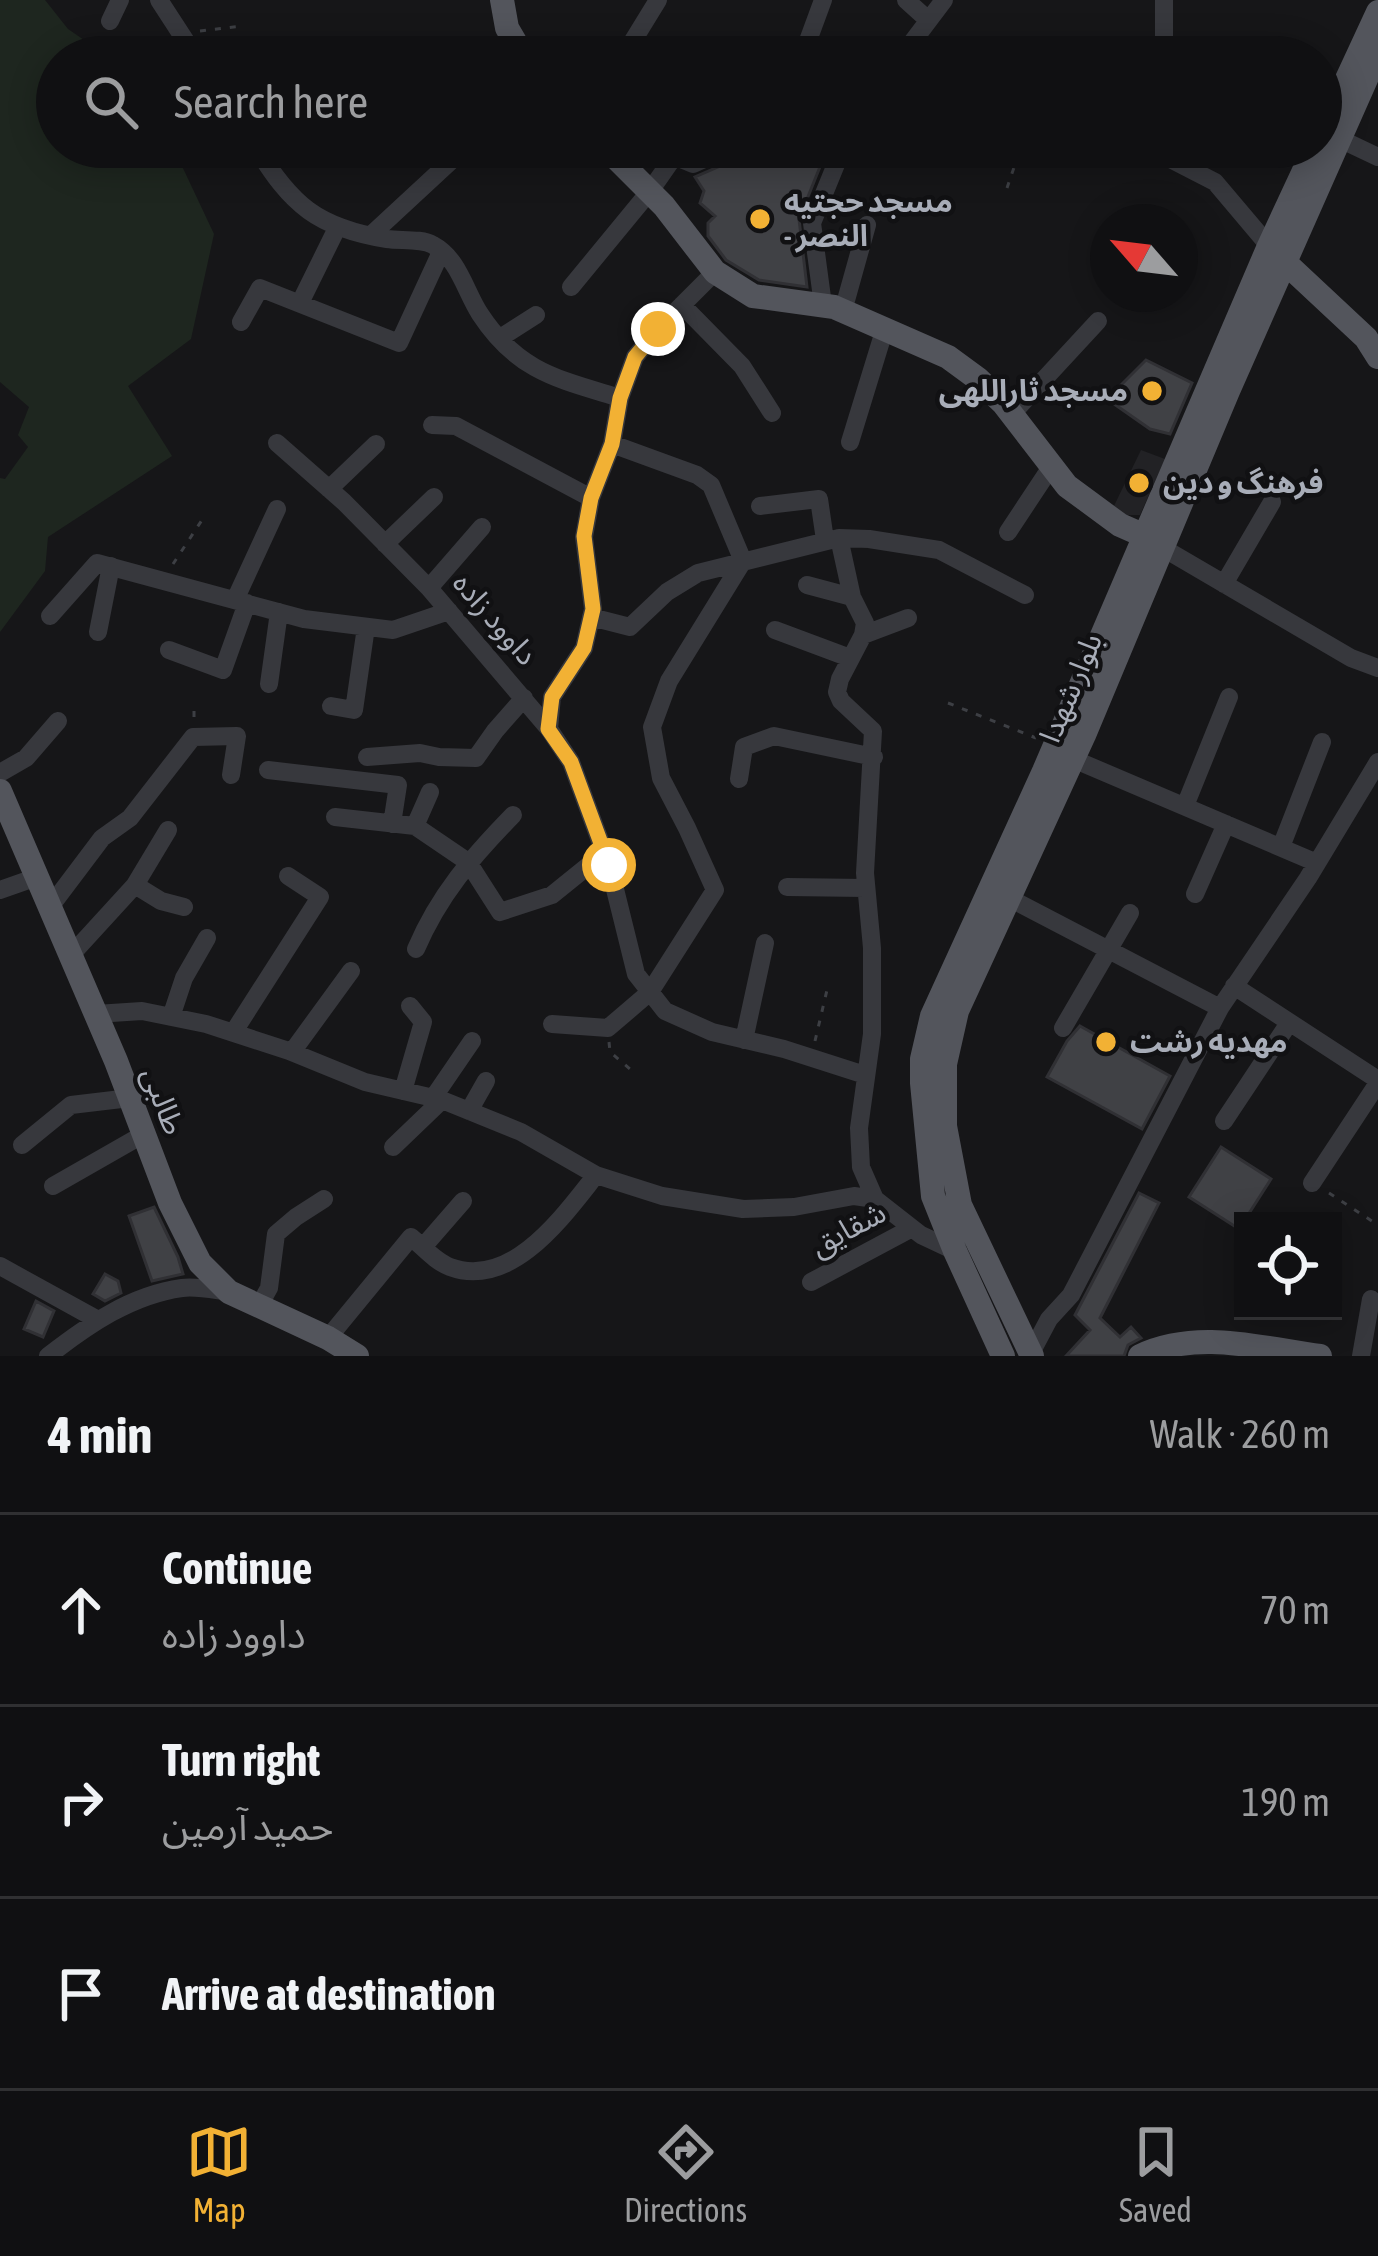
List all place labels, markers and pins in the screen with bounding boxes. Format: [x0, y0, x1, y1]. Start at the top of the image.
place label: مسجد حجتیه - النصر [784, 184, 953, 253]
marker: مسجد حجتیه - النصر [747, 206, 773, 232]
place label: مسجد ثاراللهی [939, 373, 1128, 408]
marker: مسجد ثاراللهی [1139, 378, 1165, 404]
place label: فرهنگ و دین [1163, 465, 1323, 500]
marker: فرهنگ و دین [1126, 470, 1152, 496]
place label: مهدیه رشت [1130, 1024, 1287, 1059]
marker: مهدیه رشت [1093, 1029, 1119, 1055]

